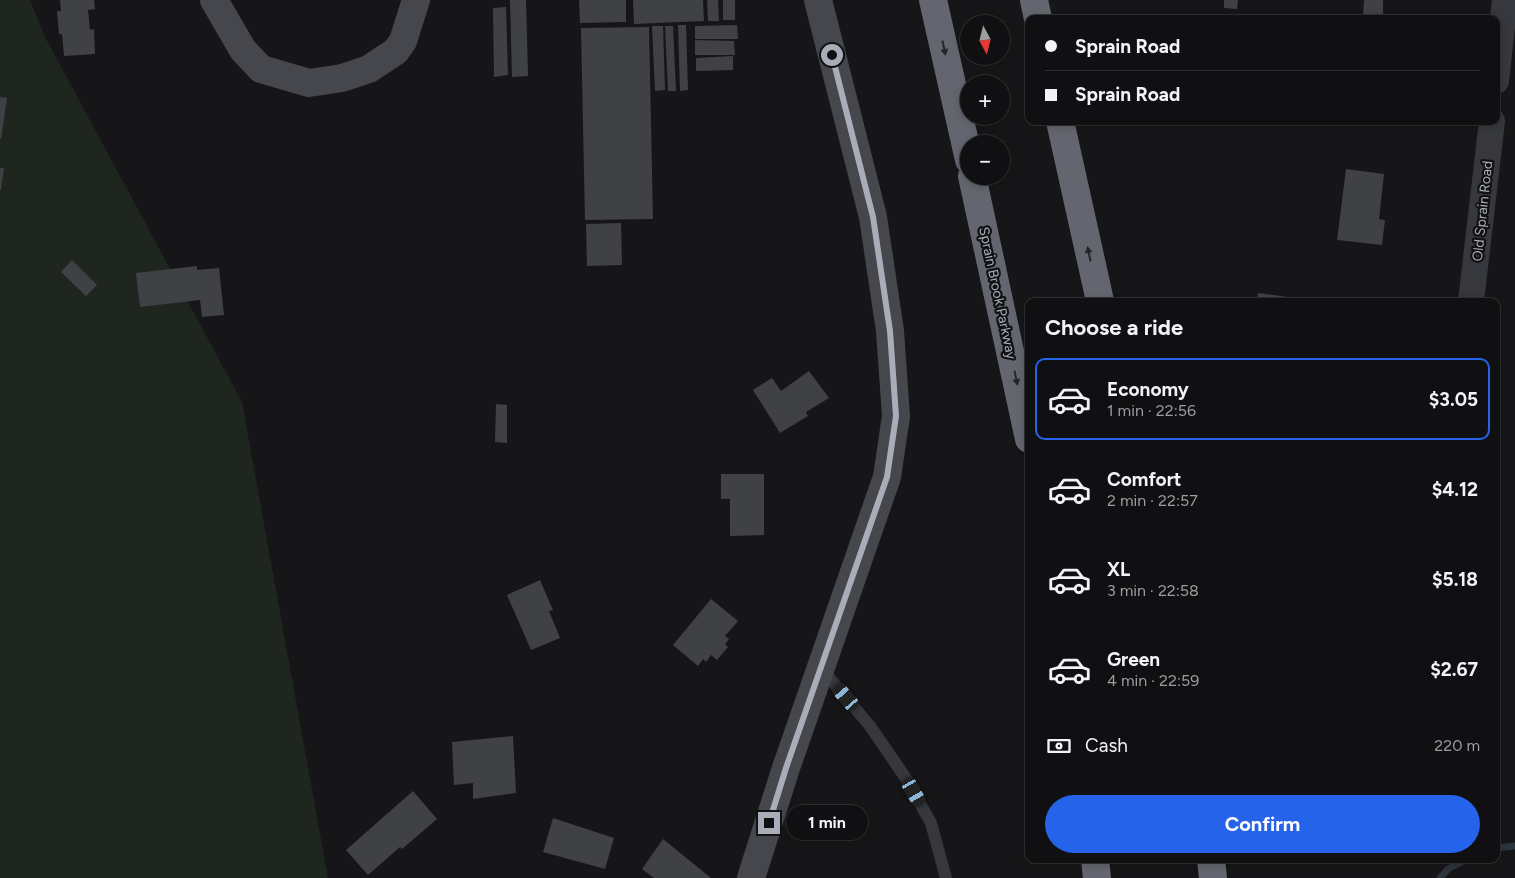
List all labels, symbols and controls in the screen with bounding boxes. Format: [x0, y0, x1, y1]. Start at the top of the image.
north arrow [960, 15, 1010, 65]
map controls [960, 15, 1010, 185]
text: Sprain Road [1075, 35, 1180, 58]
one-way arrow [940, 40, 948, 55]
route start [821, 44, 843, 66]
button: + [960, 75, 1010, 125]
text: Sprain Road [1075, 83, 1180, 106]
button: − [960, 135, 1010, 185]
street label: Old Sprain Road [1469, 160, 1496, 262]
street label: Sprain Brook Parkway [975, 225, 1020, 361]
one-way arrow [1085, 245, 1093, 261]
text: Choose a ride [1045, 314, 1183, 341]
one-way arrow [1012, 370, 1020, 385]
icon: car [1047, 377, 1092, 422]
text: Economy [1107, 378, 1189, 401]
text: $3.05 [1429, 388, 1478, 411]
text: 1 min · 22:56 [1107, 401, 1196, 420]
icon: car [1047, 467, 1092, 512]
text: Comfort [1107, 468, 1182, 491]
text: $4.12 [1432, 478, 1478, 501]
text: 2 min · 22:57 [1107, 491, 1198, 510]
icon: car [1047, 557, 1092, 602]
text: XL [1107, 558, 1130, 581]
text: $5.18 [1432, 568, 1478, 591]
text: 3 min · 22:58 [1107, 581, 1199, 600]
icon: car [1047, 647, 1092, 692]
text: Green [1107, 648, 1160, 671]
text: $2.67 [1430, 658, 1478, 681]
text: 4 min · 22:59 [1107, 671, 1199, 690]
car [830, 681, 861, 713]
icon: cash [1045, 732, 1073, 760]
text: Cash [1085, 734, 1128, 757]
text: 220 m [1434, 736, 1480, 755]
car [900, 775, 927, 809]
button: Confirm [1045, 795, 1480, 853]
callout: 1 min [786, 806, 869, 840]
route end [758, 812, 780, 834]
text: 1 min [808, 813, 846, 832]

